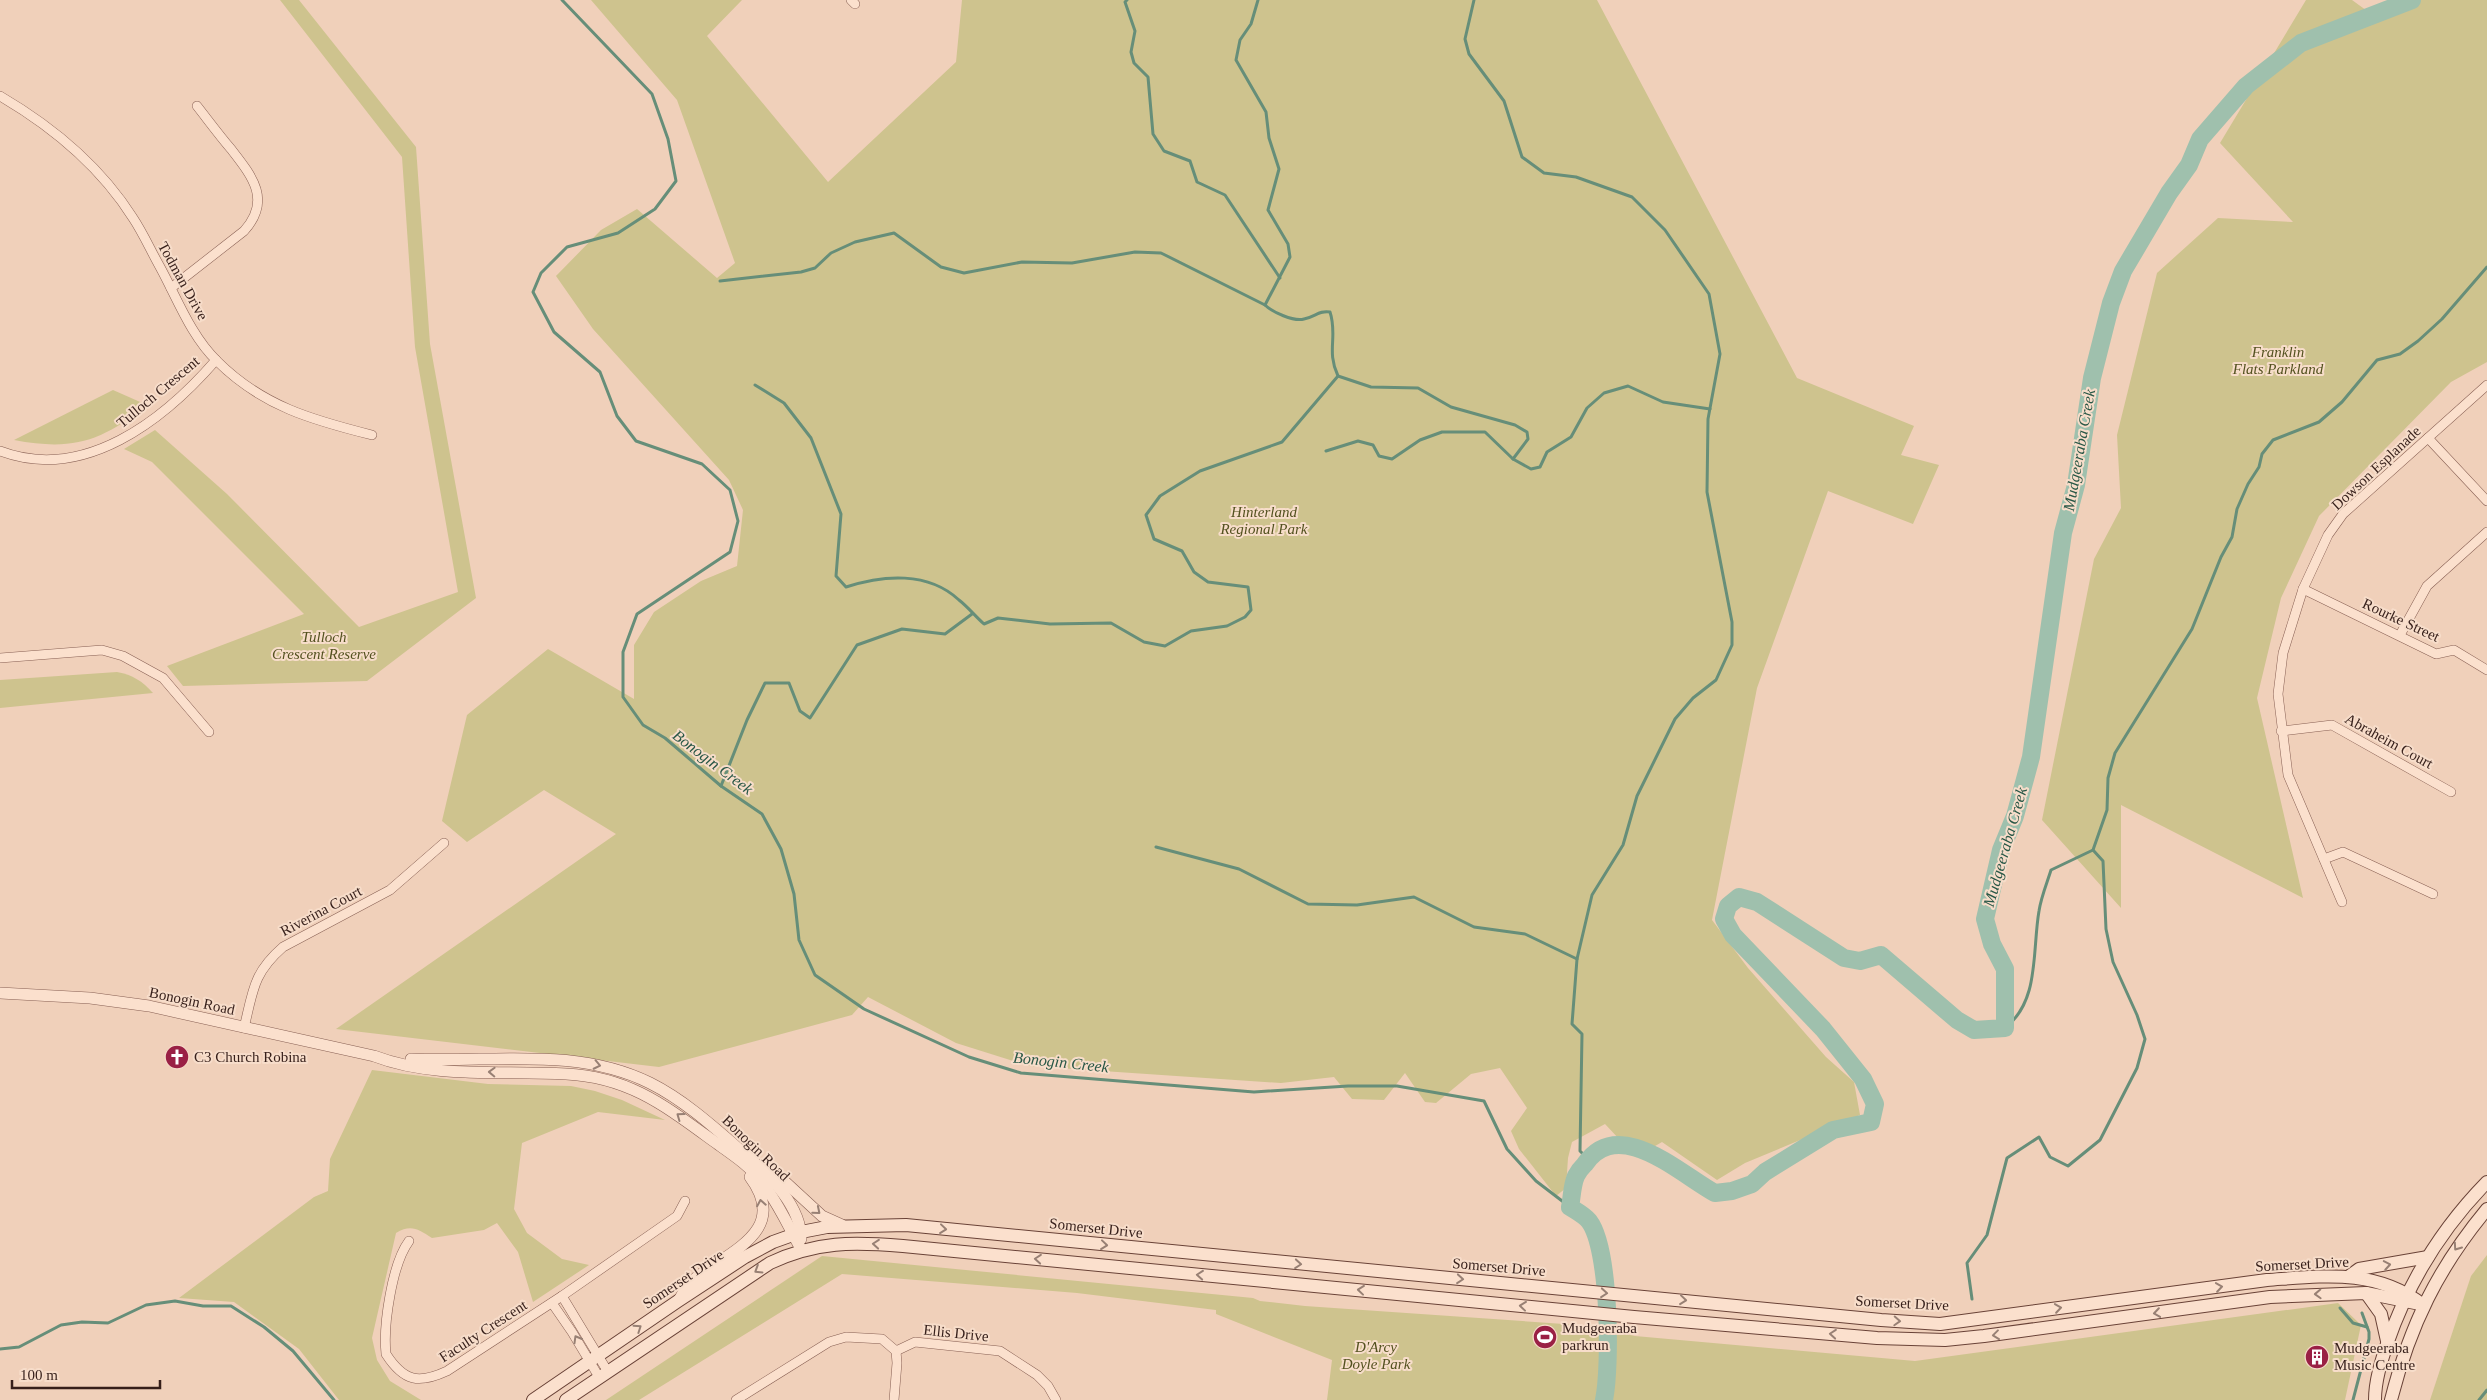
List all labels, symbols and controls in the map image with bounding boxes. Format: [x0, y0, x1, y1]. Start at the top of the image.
street label: Todman Drive [155, 239, 211, 323]
park label: Franklin Flats Parkland [2232, 344, 2324, 377]
street label: Tulloch Crescent [114, 352, 203, 431]
water label: Mudgeeraba Creek [2060, 387, 2099, 513]
street label: Dowson Esplanade [2328, 423, 2424, 513]
park label: Hinterland Regional Park [1219, 504, 1308, 537]
street label: Rourke Street [2360, 595, 2443, 645]
park label: Tulloch Crescent Reserve [272, 629, 376, 662]
street label: Abraheim Court [2342, 710, 2436, 772]
water label: Bonogin Creek [669, 726, 757, 799]
water label: Mudgeeraba Creek [1980, 785, 2031, 910]
street label: Riverina Court [278, 883, 365, 939]
street label: Bonogin Road [148, 984, 237, 1018]
church icon: C3 Church Robina [164, 1044, 190, 1070]
place label: C3 Church Robina [194, 1049, 307, 1065]
water label: Bonogin Creek [1012, 1049, 1110, 1077]
one-way arrow [593, 1059, 602, 1070]
one-way arrow [488, 1067, 496, 1077]
street label: Bonogin Road [719, 1112, 793, 1184]
one-way arrow [676, 1113, 686, 1122]
one-way arrow [757, 1199, 767, 1208]
one-way arrow [811, 1205, 820, 1214]
street label: Somerset Drive [1049, 1215, 1144, 1241]
one-way arrow [939, 1223, 947, 1234]
one-way arrow [872, 1239, 880, 1250]
one-way arrow [1101, 1239, 1109, 1250]
one-way arrow [2454, 1241, 2463, 1251]
street label: Somerset Drive [640, 1246, 727, 1312]
one-way arrow [1034, 1254, 1042, 1265]
street label: Somerset Drive [2255, 1254, 2350, 1274]
street label: Somerset Drive [1452, 1255, 1547, 1279]
one-way arrow [1295, 1258, 1303, 1269]
one-way arrow [2383, 1260, 2392, 1270]
one-way arrow [754, 1264, 763, 1274]
one-way arrow [1195, 1269, 1203, 1280]
one-way arrow [1456, 1274, 1464, 1285]
one-way arrow [2215, 1282, 2224, 1292]
one-way arrow [1357, 1285, 1365, 1296]
one-way arrow [1601, 1287, 1609, 1298]
one-way arrow [2314, 1288, 2322, 1299]
street label: Somerset Drive [1855, 1293, 1950, 1313]
one-way arrow [1679, 1294, 1687, 1305]
street label: Faculty Crescent [436, 1296, 530, 1365]
one-way arrow [1519, 1301, 1527, 1312]
one-way arrow [2055, 1303, 2063, 1314]
one-way arrow [2152, 1307, 2160, 1318]
one-way arrow [1893, 1316, 1901, 1327]
place label: Mudgeeraba parkrun [1562, 1320, 1637, 1353]
street label: Ellis Drive [923, 1322, 990, 1344]
sports icon: Mudgeeraba parkrun [1532, 1324, 1558, 1350]
one-way arrow [632, 1325, 642, 1334]
one-way arrow [1829, 1329, 1837, 1340]
one-way arrow [1991, 1329, 1999, 1340]
one-way arrow [573, 1336, 583, 1345]
park label: D'Arcy Doyle Park [1341, 1339, 1411, 1372]
place label: Mudgeeraba Music Centre [2334, 1340, 2416, 1373]
building icon: Mudgeeraba Music Centre [2304, 1344, 2330, 1370]
scale bar [12, 1358, 160, 1390]
text: 100 m [20, 1367, 58, 1383]

